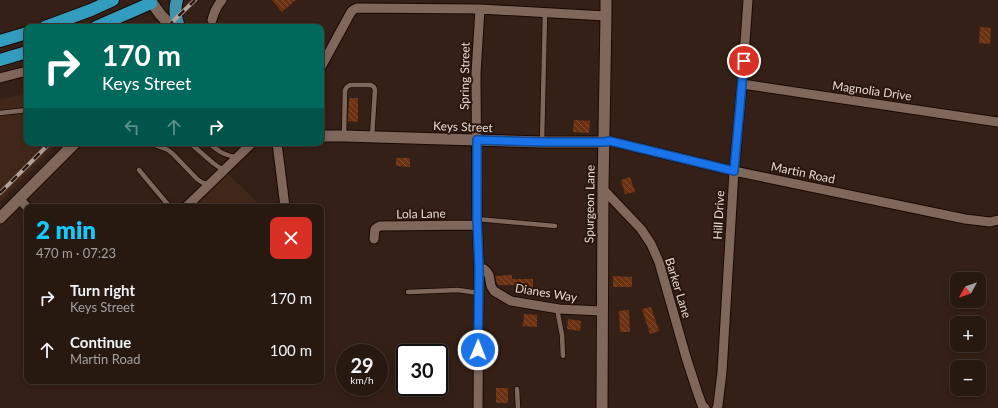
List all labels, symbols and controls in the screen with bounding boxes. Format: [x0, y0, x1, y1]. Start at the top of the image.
text: 170 m [102, 38, 181, 72]
icon: right [36, 40, 88, 92]
street label: Spring Street [456, 41, 473, 110]
pin [727, 44, 761, 78]
icon: arrive [733, 50, 755, 72]
text: Keys Street [102, 72, 191, 94]
street label: Magnolia Drive [831, 78, 913, 104]
icon: left [121, 116, 143, 138]
icon: ahead [163, 116, 185, 138]
icon: right [205, 116, 227, 138]
street label: Keys Street [433, 118, 494, 135]
street label: Martin Road [770, 158, 836, 187]
street label: Spurgeon Lane [581, 165, 598, 243]
street label: Hill Drive [710, 190, 727, 240]
street label: Lola Lane [396, 206, 446, 221]
text: 2 min [36, 215, 96, 244]
button: close [270, 217, 312, 259]
text: 470 m · 07:23 [36, 245, 116, 261]
street label: Barker Lane [662, 256, 695, 320]
north arrow [950, 272, 986, 308]
map controls [950, 272, 986, 396]
street label: Dianes Way [514, 280, 579, 305]
text: Turn right [70, 281, 135, 299]
icon: right [36, 287, 58, 309]
text: 170 m [270, 289, 312, 307]
text: Keys Street [70, 299, 135, 315]
button: + [950, 316, 986, 352]
position arrow [457, 329, 499, 371]
text: Continue [70, 333, 131, 351]
icon: ahead [36, 339, 58, 361]
text: 100 m [270, 341, 312, 359]
speed limit sign: 30 [396, 344, 448, 396]
text: Martin Road [70, 351, 141, 367]
text: 29 [350, 353, 374, 377]
button: − [950, 360, 986, 396]
text: km/h [350, 374, 374, 386]

